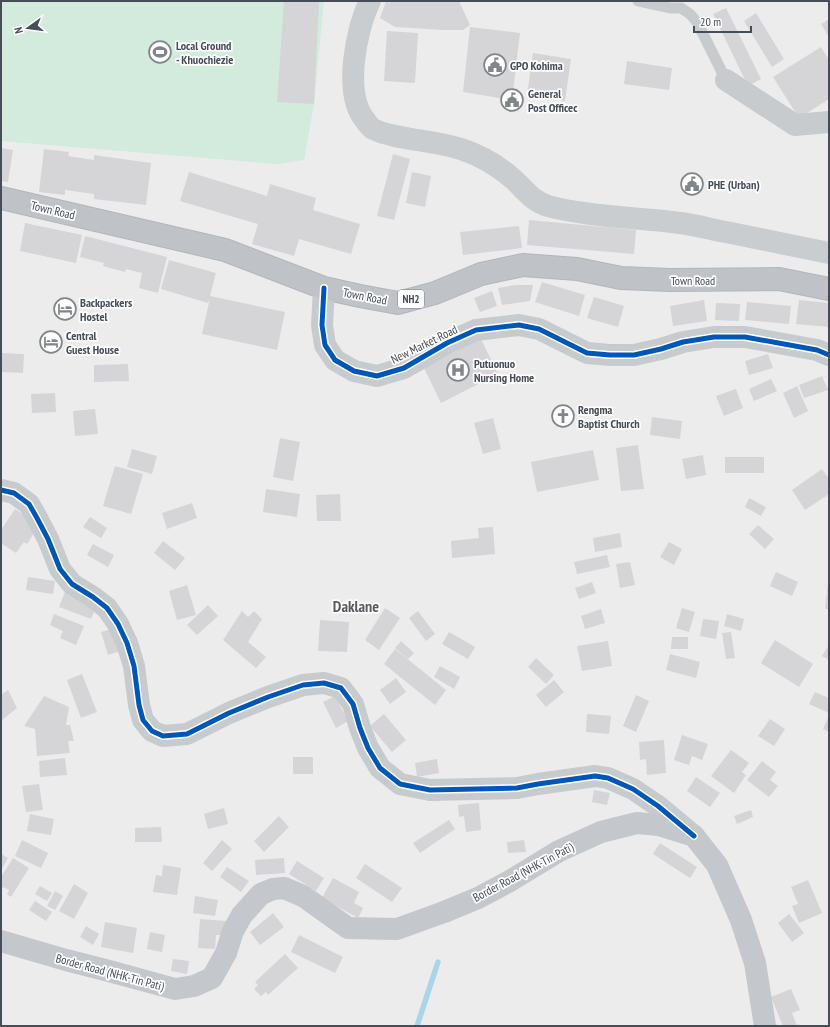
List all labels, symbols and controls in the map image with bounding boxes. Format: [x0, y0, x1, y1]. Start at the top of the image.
north arrow [8, 8, 48, 48]
scale bar [694, 8, 751, 34]
text: 20 m [700, 14, 721, 29]
text: N [11, 26, 26, 35]
place label: Local Ground - Khuochiezie [176, 38, 233, 67]
sports icon: Local Ground - Khuochiezie [147, 39, 173, 65]
public building icon: GPO Kohima [482, 52, 508, 78]
place label: GPO Kohima [510, 58, 563, 73]
place label: General Post Officec [528, 86, 578, 115]
public building icon: General Post Officec [499, 87, 525, 113]
public building icon: PHE (Urban) [679, 171, 705, 197]
place label: PHE (Urban) [708, 177, 760, 192]
street label: Town Road [30, 198, 76, 222]
street label: Town Road [671, 273, 715, 288]
street label: Town Road [342, 284, 388, 308]
road number: NH2 [398, 290, 424, 308]
place label: Backpackers Hostel [80, 295, 132, 324]
hotel icon: Backpackers Hostel [52, 296, 78, 322]
street label: New Market Road [388, 321, 460, 367]
place label: Central Guest House [66, 328, 119, 357]
hotel icon: Central Guest House [38, 329, 64, 355]
place label: Putuonuo Nursing Home [474, 356, 534, 385]
hospital icon: Putuonuo Nursing Home [445, 357, 471, 383]
place label: Rengma Baptist Church [578, 402, 640, 431]
church icon: Rengma Baptist Church [550, 403, 576, 429]
district label: Daklane [333, 596, 379, 616]
street label: Border Road (NHK-Tin Pati) [470, 839, 576, 905]
street label: Border Road (NHK-Tin Pati) [54, 950, 166, 994]

